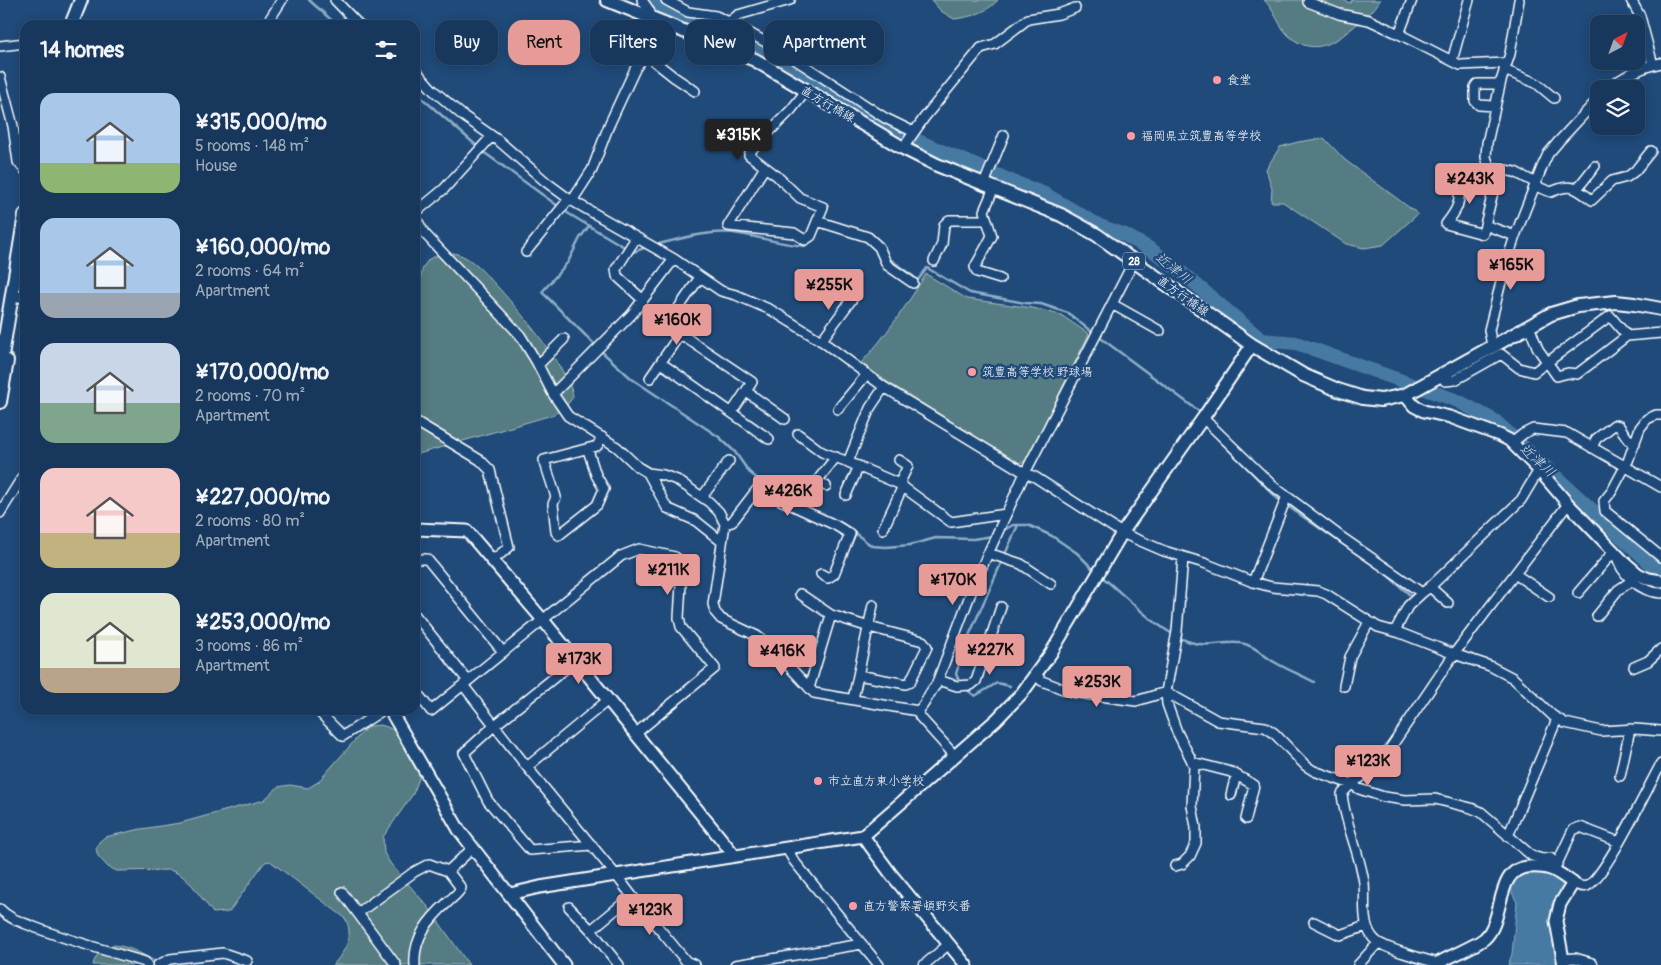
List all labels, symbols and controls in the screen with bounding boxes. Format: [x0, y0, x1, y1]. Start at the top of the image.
north arrow [1590, 15, 1645, 70]
map controls [1590, 15, 1645, 135]
chip: Buy [435, 20, 498, 65]
chip: Rent [508, 20, 580, 65]
chip: Filters [590, 20, 675, 65]
chip: New [685, 20, 754, 65]
chip: Apartment [764, 20, 884, 65]
icon: filters [372, 36, 400, 64]
text: 14 homes [40, 37, 124, 64]
place label: 食堂 [1227, 73, 1251, 88]
marker: 食堂 [1211, 74, 1223, 86]
button: layers [1590, 80, 1645, 135]
street label: 直方行橋線 [798, 83, 857, 126]
text: ¥315,000/mo [195, 109, 327, 136]
icon: home [80, 113, 140, 173]
pin: ¥315K [703, 119, 773, 161]
text: ¥315K [716, 125, 760, 145]
place label: 福岡県立筑豊高等学校 [1141, 129, 1261, 144]
marker: 福岡県立筑豊高等学校 [1125, 130, 1137, 142]
text: 5 rooms · 148 m² [195, 136, 309, 156]
text: House [195, 156, 237, 176]
pin: ¥243K [1435, 162, 1505, 205]
text: ¥243K [1446, 169, 1494, 189]
text: ¥160,000/mo [195, 234, 330, 261]
icon: home [80, 238, 140, 298]
pin: ¥165K [1476, 248, 1546, 291]
water label: 近津川 [1152, 249, 1195, 288]
road number: 28 [1123, 252, 1145, 270]
text: ¥165K [1489, 255, 1534, 275]
text: 2 rooms · 64 m² [195, 261, 305, 281]
pin: ¥255K [794, 268, 864, 311]
street label: 直方行橋線 [1154, 273, 1212, 320]
text: ¥255K [805, 275, 853, 295]
text: Apartment [195, 281, 270, 301]
pin: ¥160K [642, 304, 712, 346]
text: ¥160K [653, 310, 701, 330]
text: ¥170,000/mo [195, 359, 329, 386]
icon: home [80, 363, 140, 423]
place label: 筑豊高等学校 野球場 [982, 365, 1093, 380]
marker: 筑豊高等学校 野球場 [966, 366, 978, 378]
text: 2 rooms · 70 m² [195, 386, 305, 406]
text: Apartment [195, 406, 270, 426]
water label: 近津川 [1516, 440, 1559, 481]
pin: ¥426K [753, 474, 823, 517]
text: ¥426K [764, 481, 812, 501]
text: ¥227,000/mo [195, 484, 330, 511]
icon: home [80, 488, 140, 548]
text: 2 rooms · 80 m² [195, 511, 305, 531]
text: Apartment [195, 531, 270, 551]
pin: ¥211K [633, 554, 703, 596]
text: ¥211K [647, 560, 689, 580]
pin: ¥170K [918, 564, 988, 606]
text: ¥170K [930, 570, 976, 590]
text: ¥253,000/mo [195, 609, 330, 636]
icon: home [80, 613, 140, 673]
pin: ¥416K [747, 634, 817, 677]
pin: ¥227K [955, 634, 1025, 676]
text: 3 rooms · 86 m² [195, 636, 303, 656]
text: ¥227K [966, 640, 1014, 660]
text: ¥416K [759, 641, 805, 661]
pin: ¥173K [544, 642, 614, 685]
text: ¥173K [557, 649, 601, 669]
text: Apartment [195, 656, 270, 676]
pin: ¥253K [1062, 666, 1132, 708]
text: ¥253K [1073, 672, 1121, 692]
pin: ¥123K [1333, 744, 1403, 787]
text: ¥123K [1346, 751, 1390, 771]
place label: 市立直方東小学校 [828, 774, 924, 789]
marker: 市立直方東小学校 [812, 775, 824, 787]
pin: ¥123K [615, 894, 685, 936]
place label: 直方警察署頓野交番 [863, 899, 971, 914]
text: ¥123K [628, 900, 672, 920]
marker: 直方警察署頓野交番 [847, 900, 859, 912]

